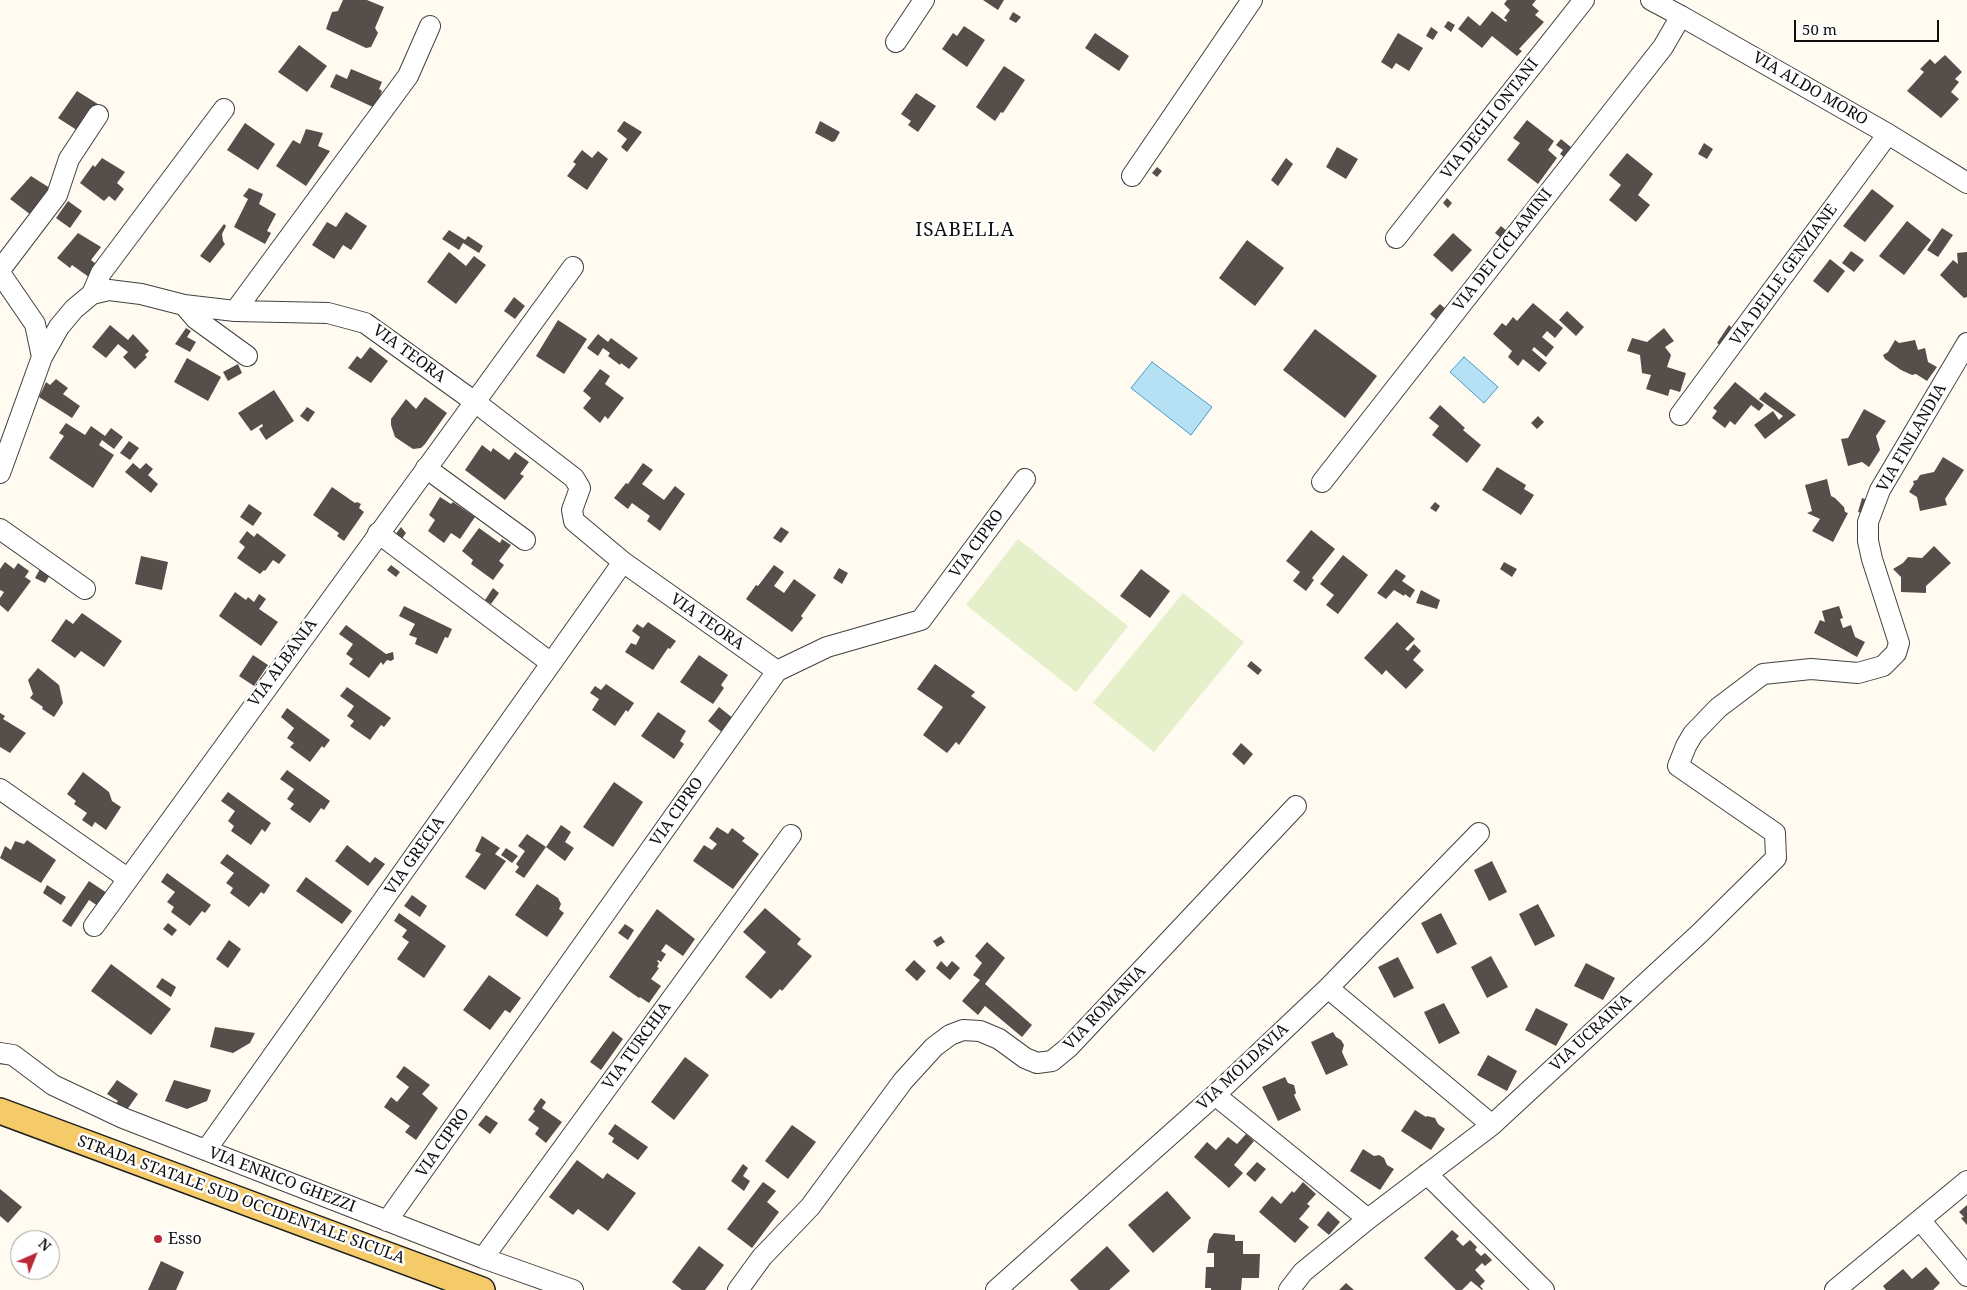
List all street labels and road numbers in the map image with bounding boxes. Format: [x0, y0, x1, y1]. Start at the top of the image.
street label: VIA ALDO MORO [1749, 48, 1871, 130]
street label: VIA DEGLI ONTANI [1437, 55, 1543, 183]
street label: VIA DEI CICLAMINI [1449, 185, 1557, 315]
street label: VIA DELLE GENZIANE [1726, 201, 1842, 349]
street label: VIA TEORA [369, 321, 449, 387]
street label: VIA FINLANDIA [1873, 380, 1951, 496]
street label: VIA CIPRO [946, 506, 1008, 582]
street label: VIA TEORA [666, 590, 748, 654]
street label: VIA ALBANIA [245, 615, 321, 711]
street label: VIA CIPRO [646, 774, 708, 850]
street label: VIA GRECIA [381, 813, 449, 899]
street label: VIA ROMANIA [1060, 962, 1150, 1054]
street label: VIA UCRAINA [1546, 990, 1636, 1076]
street label: VIA TURCHIA [599, 999, 675, 1093]
street label: VIA MOLDAVIA [1193, 1020, 1293, 1114]
street label: VIA CIPRO [412, 1105, 474, 1181]
street label: STRADA STATALE SUD OCCIDENTALE SICULA [75, 1132, 407, 1268]
street label: VIA ENRICO GHEZZI [206, 1143, 358, 1217]

